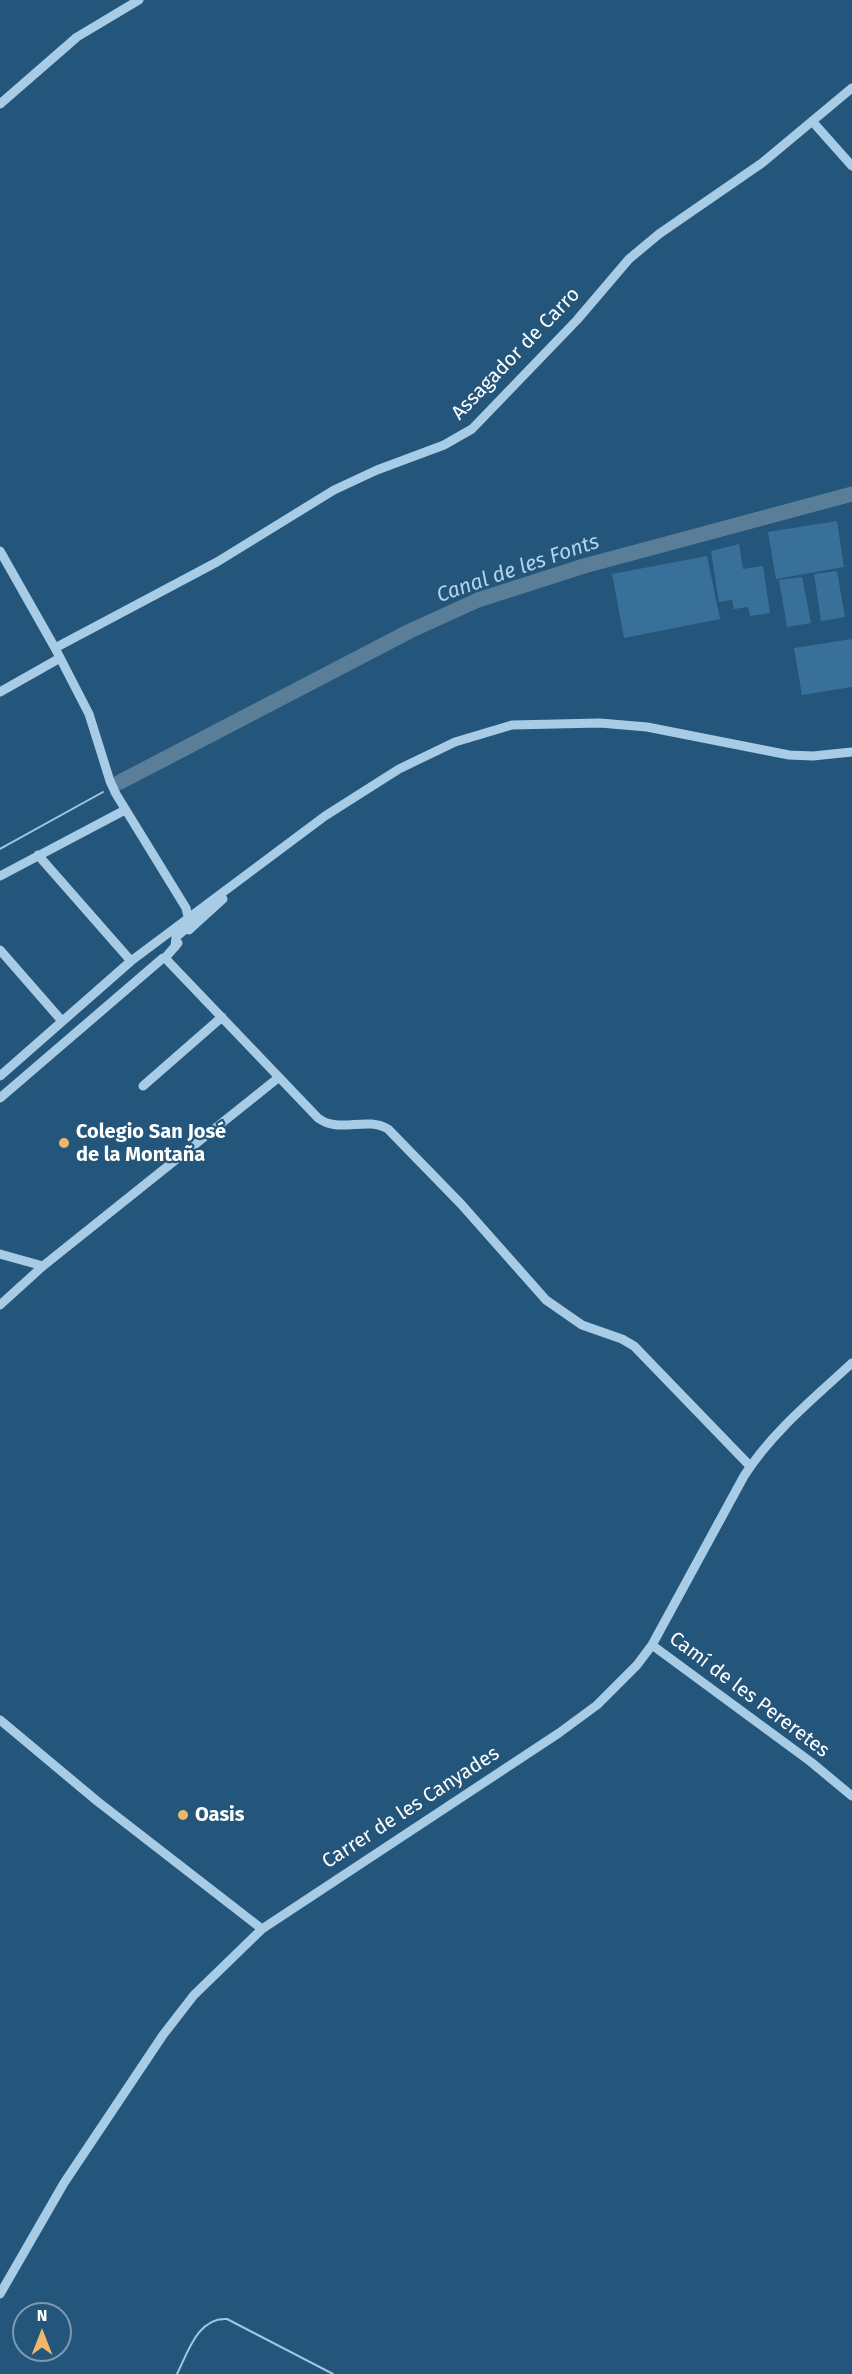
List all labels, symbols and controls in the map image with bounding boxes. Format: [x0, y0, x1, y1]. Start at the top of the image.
street label: Assagador de Carro [447, 283, 585, 425]
water label: Canal de les Fonts [433, 529, 603, 609]
place label: Colegio San José de la Montaña [76, 1120, 226, 1167]
marker: Colegio San José de la Montaña [57, 1136, 71, 1150]
street label: Camí de les Pereretes [664, 1627, 834, 1763]
street label: Carrer de les Canyades [318, 1742, 504, 1874]
place label: Oasis [195, 1803, 244, 1827]
marker: Oasis [176, 1808, 190, 1822]
north arrow [12, 2302, 72, 2362]
text: N [37, 2306, 47, 2325]

